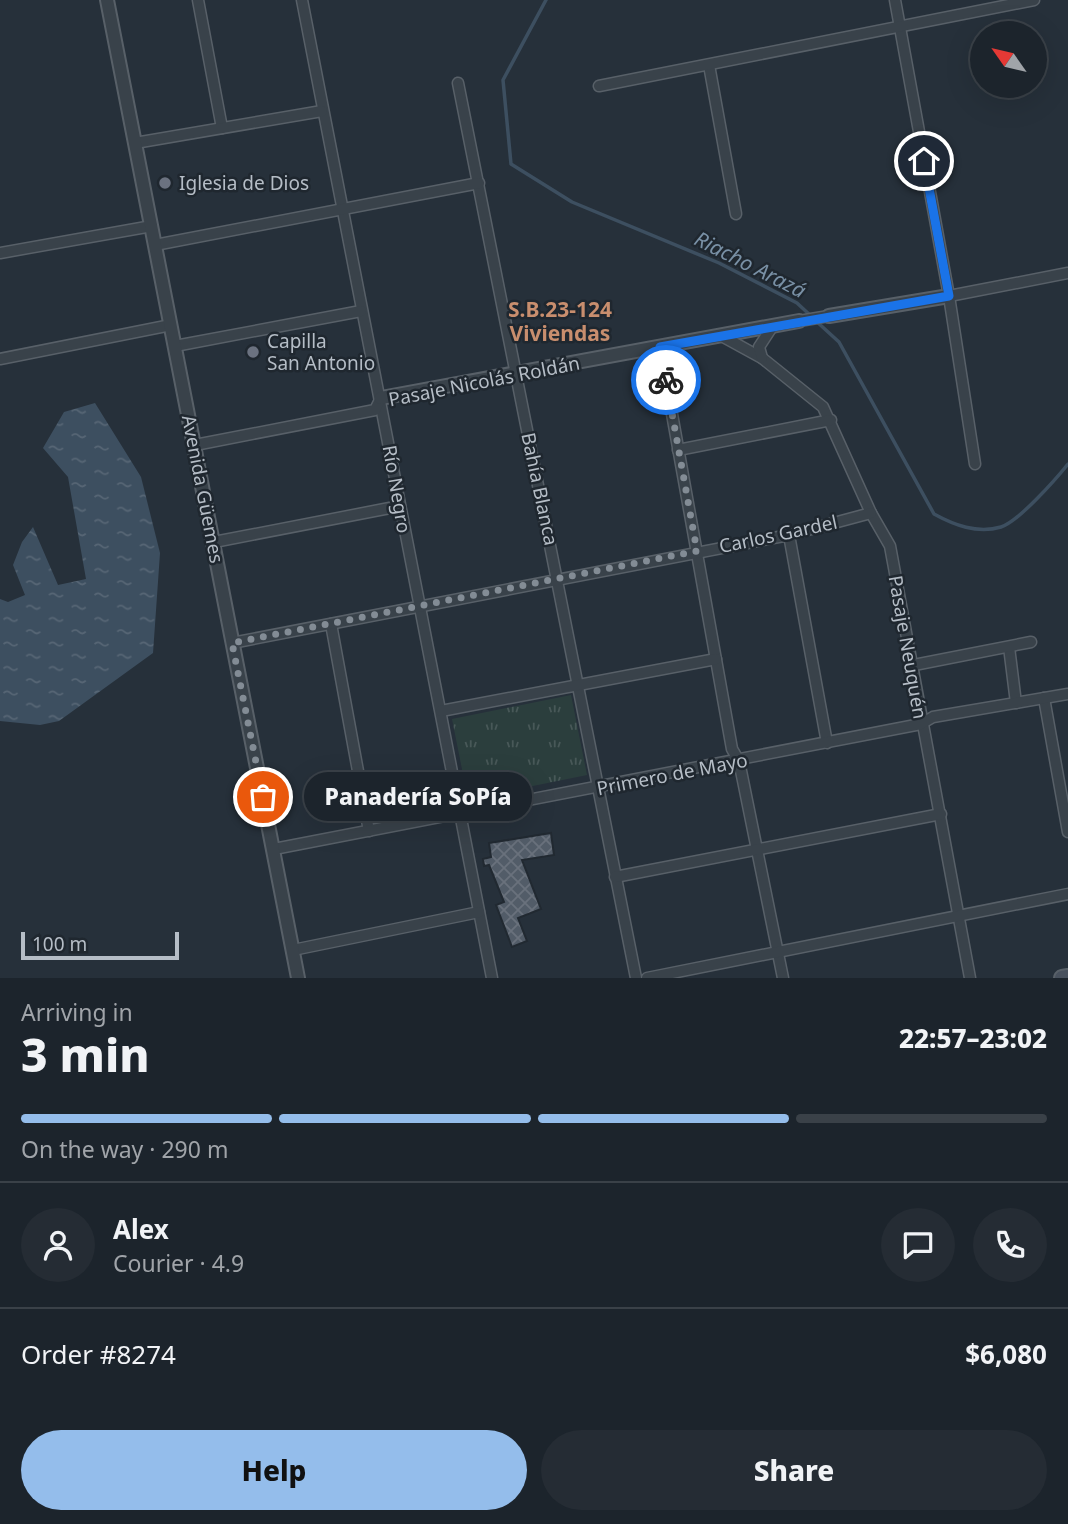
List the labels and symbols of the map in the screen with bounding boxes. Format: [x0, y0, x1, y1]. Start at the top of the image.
north arrow [970, 21, 1046, 98]
pin [894, 131, 954, 191]
place label: Iglesia de Dios [179, 170, 309, 196]
marker: Iglesia de Dios [157, 175, 173, 191]
water label: Riacho Arazá [690, 224, 811, 304]
district label: S.B.23-124 Viviendas [508, 295, 612, 347]
place label: Capilla San Antonio [267, 328, 375, 376]
marker: Capilla San Antonio [245, 344, 261, 360]
courier [631, 345, 701, 415]
street label: Pasaje Nicolás Roldán [386, 350, 582, 412]
street label: Avenida Güemes [176, 413, 230, 565]
street label: Bahía Blanca [515, 430, 565, 548]
street label: Río Negro [376, 443, 418, 535]
street label: Carlos Gardel [717, 509, 839, 559]
street label: Pasaje Neuquén [883, 573, 933, 721]
street label: Primero de Mayo [594, 747, 750, 801]
pin [233, 767, 293, 827]
callout: Panadería SoPía [305, 772, 532, 822]
scale bar [21, 929, 178, 961]

